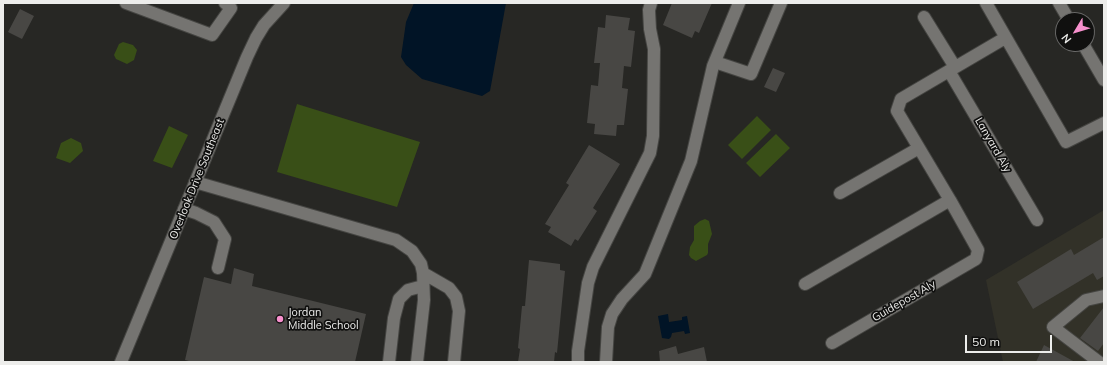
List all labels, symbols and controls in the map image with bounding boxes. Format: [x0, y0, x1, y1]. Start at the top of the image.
north arrow [1055, 12, 1095, 52]
text: N [1058, 31, 1074, 46]
street label: Lanyard Aly [972, 115, 1014, 175]
street label: Overlook Drive Southeast [167, 117, 227, 241]
street label: Guidepost Aly [870, 278, 938, 324]
place label: Jordan Middle School [288, 306, 359, 332]
marker: Jordan Middle School [275, 314, 285, 324]
scale bar [967, 327, 1054, 353]
text: 50 m [972, 334, 1000, 349]

